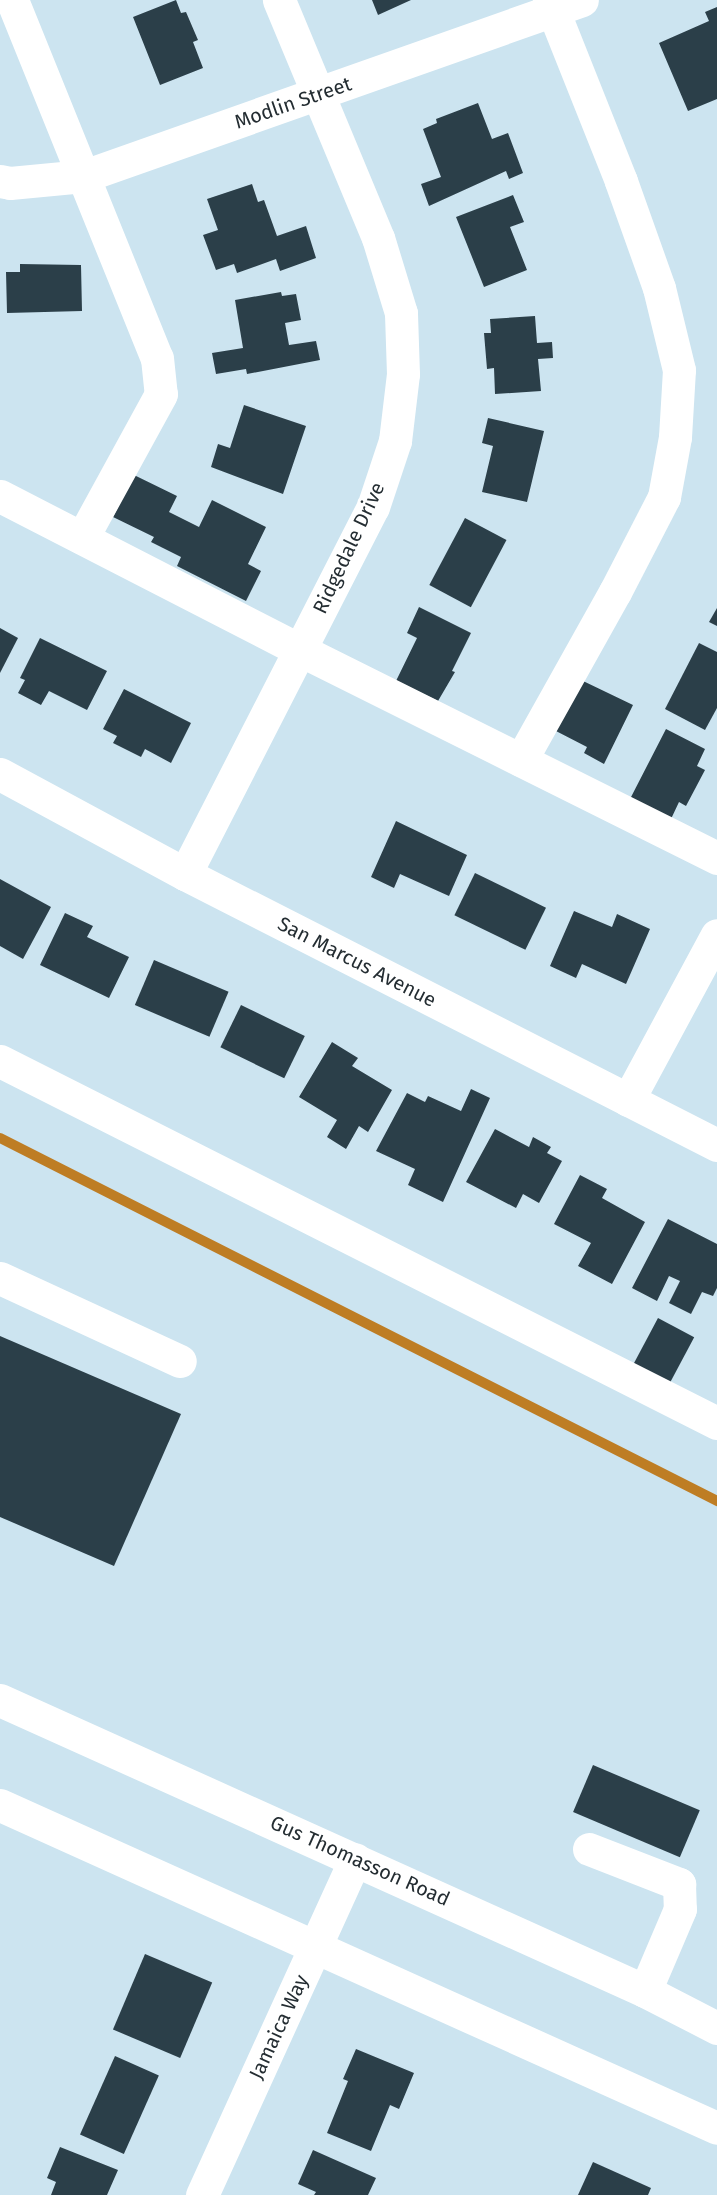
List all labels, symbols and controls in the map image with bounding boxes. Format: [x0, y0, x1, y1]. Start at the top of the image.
street label: Modlin Street [231, 72, 355, 134]
street label: Ridgedale Drive [308, 478, 390, 618]
street label: San Marcus Avenue [274, 912, 440, 1012]
street label: Gus Thomasson Road [267, 1811, 453, 1911]
street label: Jamaica Way [244, 1971, 314, 2083]

